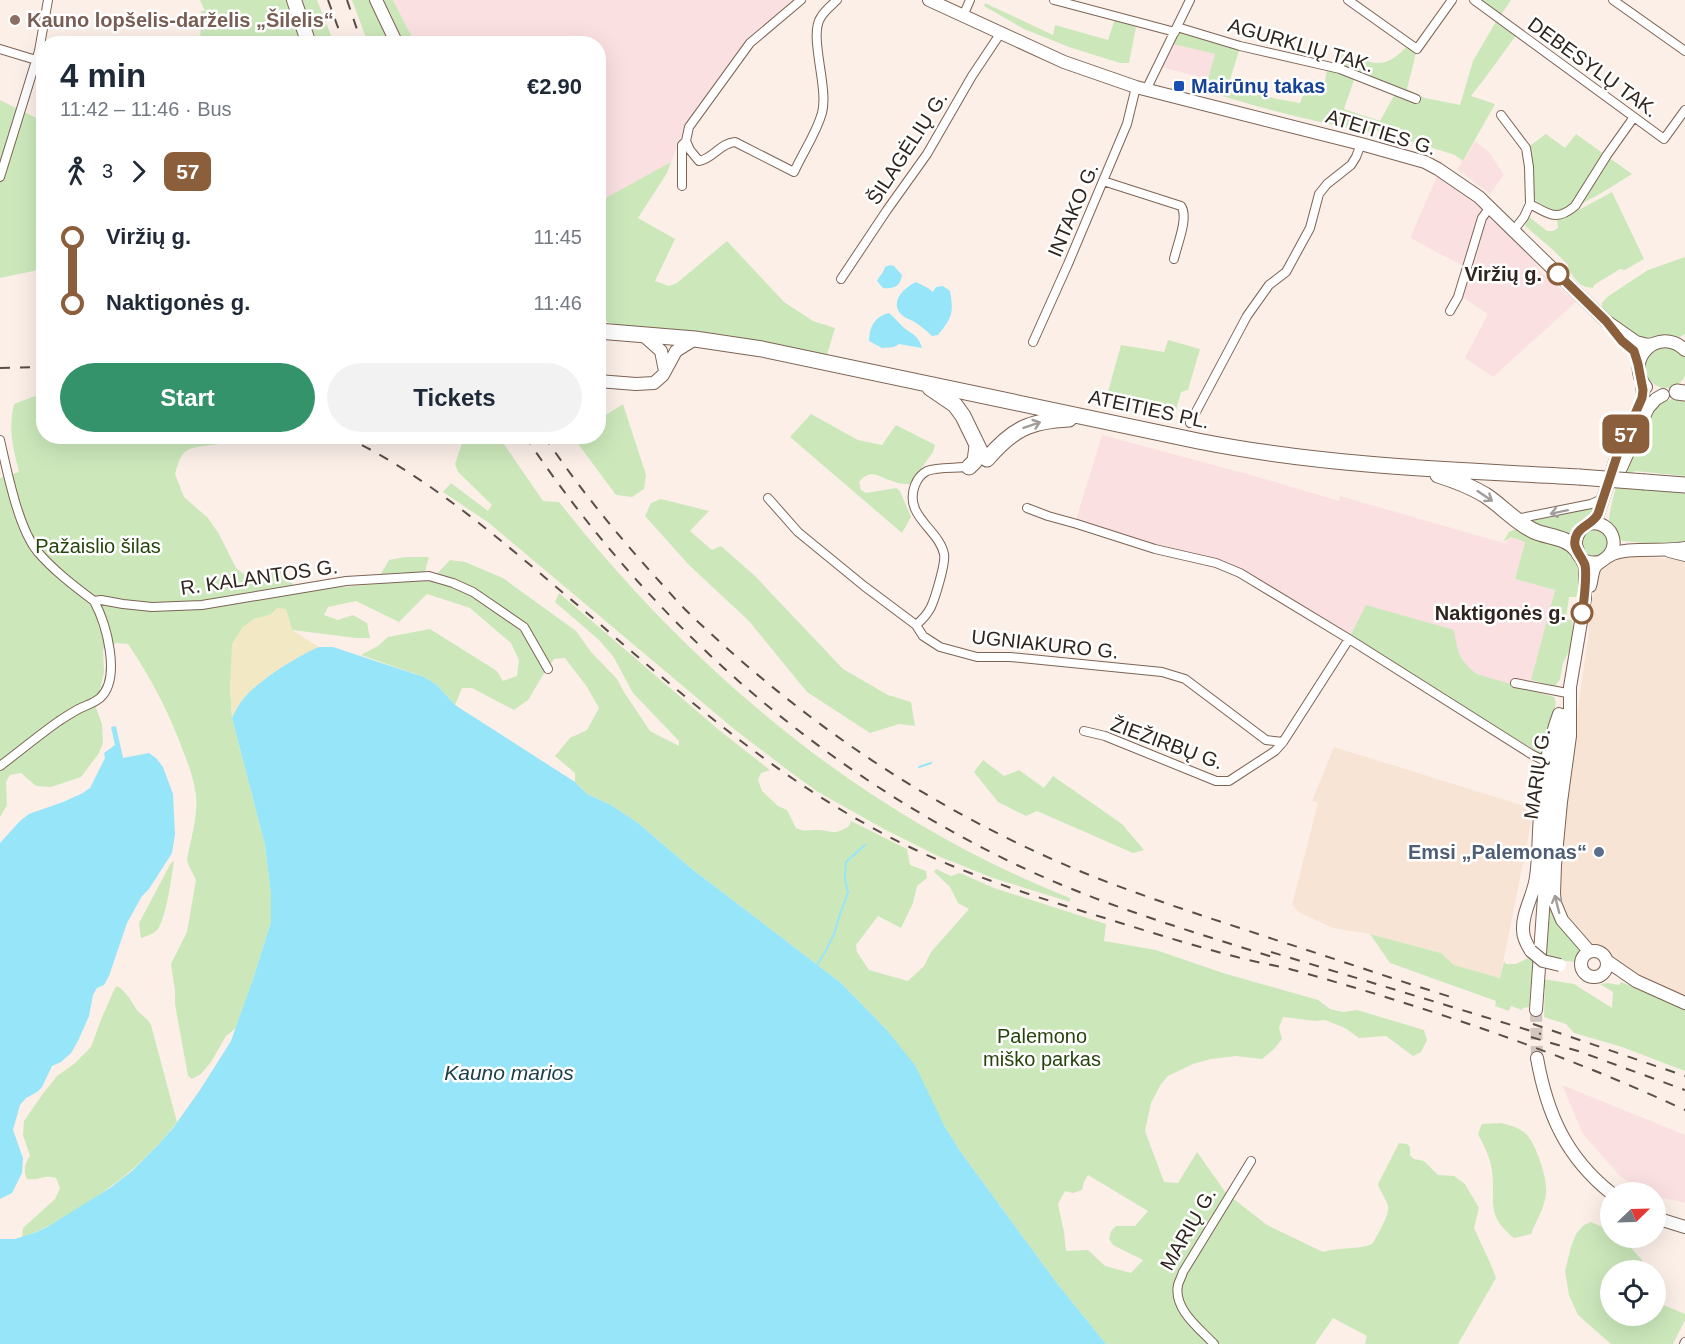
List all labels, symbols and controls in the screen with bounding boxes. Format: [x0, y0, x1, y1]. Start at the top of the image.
place label: Kauno lopšelis-darželis „Šilelis“ [27, 8, 334, 31]
marker: Kauno lopšelis-darželis „Šilelis“ [8, 13, 22, 27]
street label: DEBESYLŲ TAK. [1524, 13, 1662, 121]
street label: AGURKLIŲ TAK. [1226, 14, 1376, 76]
text: 4 min [60, 57, 146, 94]
text: €2.90 [527, 74, 582, 99]
place label: Mairūnų takas [1191, 75, 1325, 97]
marker: Mairūnų takas [1172, 79, 1186, 93]
street label: ŠILAGĖLIŲ G. [862, 87, 952, 209]
text: 11:42 – 11:46 · Bus [60, 98, 232, 120]
street label: ATEITIES G. [1323, 105, 1439, 159]
icon: walk [60, 155, 93, 188]
icon: forward [122, 155, 155, 188]
text: 3 [102, 160, 113, 182]
text: 57 [176, 160, 199, 183]
street label: INTAKO G. [1043, 160, 1103, 260]
text: Viržių g. [106, 224, 191, 249]
text: 11:45 [533, 226, 582, 248]
place label: Viržių g. [1465, 263, 1542, 285]
marker: Viržių g. [1547, 263, 1569, 285]
text: Naktigonės g. [106, 290, 250, 315]
text: 11:46 [533, 292, 582, 314]
button: Start [60, 363, 315, 432]
button: Tickets [327, 363, 582, 432]
street label: ATEITIES PL. [1087, 385, 1211, 433]
line badge: 57 [1599, 414, 1653, 454]
one-way arrow [1022, 419, 1041, 430]
text: 57 [1614, 423, 1638, 446]
one-way arrow [1477, 490, 1493, 502]
one-way arrow [1550, 506, 1569, 518]
park label: Pažaislio šilas [35, 535, 161, 557]
street label: R. KALANTOS G. [179, 555, 339, 599]
place label: Naktigonės g. [1435, 602, 1566, 624]
marker: Naktigonės g. [1571, 602, 1593, 624]
street label: UGNIAKURO G. [970, 625, 1120, 663]
street label: ŽIEŽIRBŲ G. [1108, 713, 1226, 773]
street label: MARIŲ G. [1520, 727, 1554, 821]
place label: Emsi „Palemonas“ [1408, 841, 1587, 863]
marker: Emsi „Palemonas“ [1592, 845, 1606, 859]
one-way arrow [1550, 895, 1562, 914]
park label: Palemono miško parkas [983, 1025, 1101, 1070]
water label: Kauno marios [444, 1061, 574, 1084]
north arrow [1600, 1182, 1666, 1248]
map controls [1600, 1182, 1666, 1326]
street label: MARIŲ G. [1156, 1184, 1220, 1274]
button: locate [1600, 1260, 1666, 1326]

